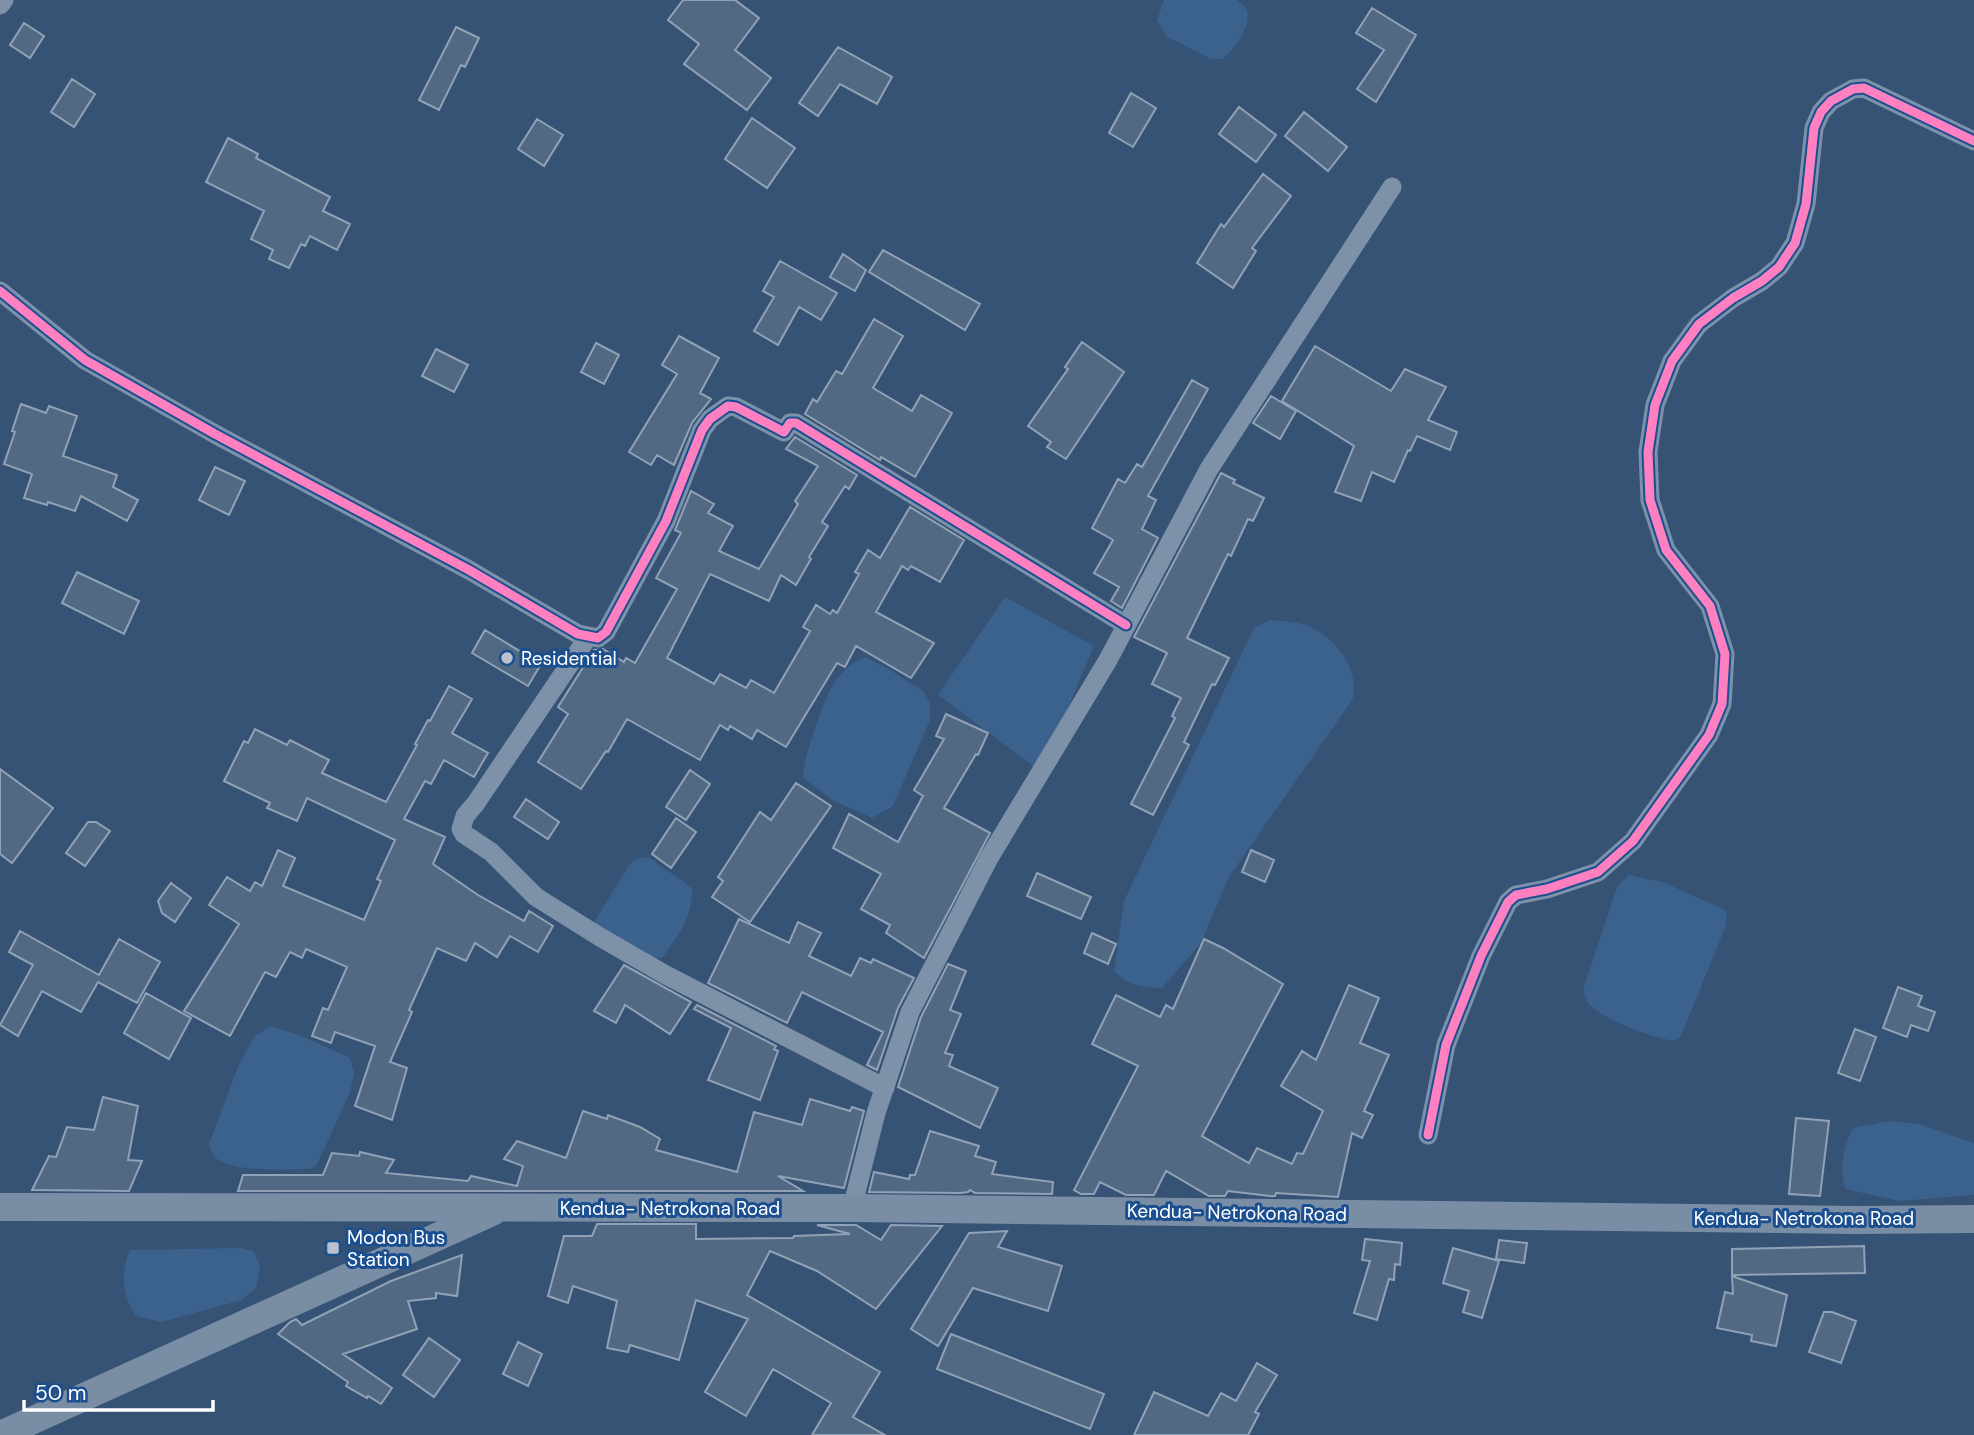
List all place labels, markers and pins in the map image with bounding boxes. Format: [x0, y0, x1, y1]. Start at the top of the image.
place label: Residential [521, 646, 617, 671]
marker: Residential [499, 650, 515, 666]
place label: Modon Bus Station [347, 1225, 445, 1272]
marker: Modon Bus Station [325, 1240, 341, 1256]

